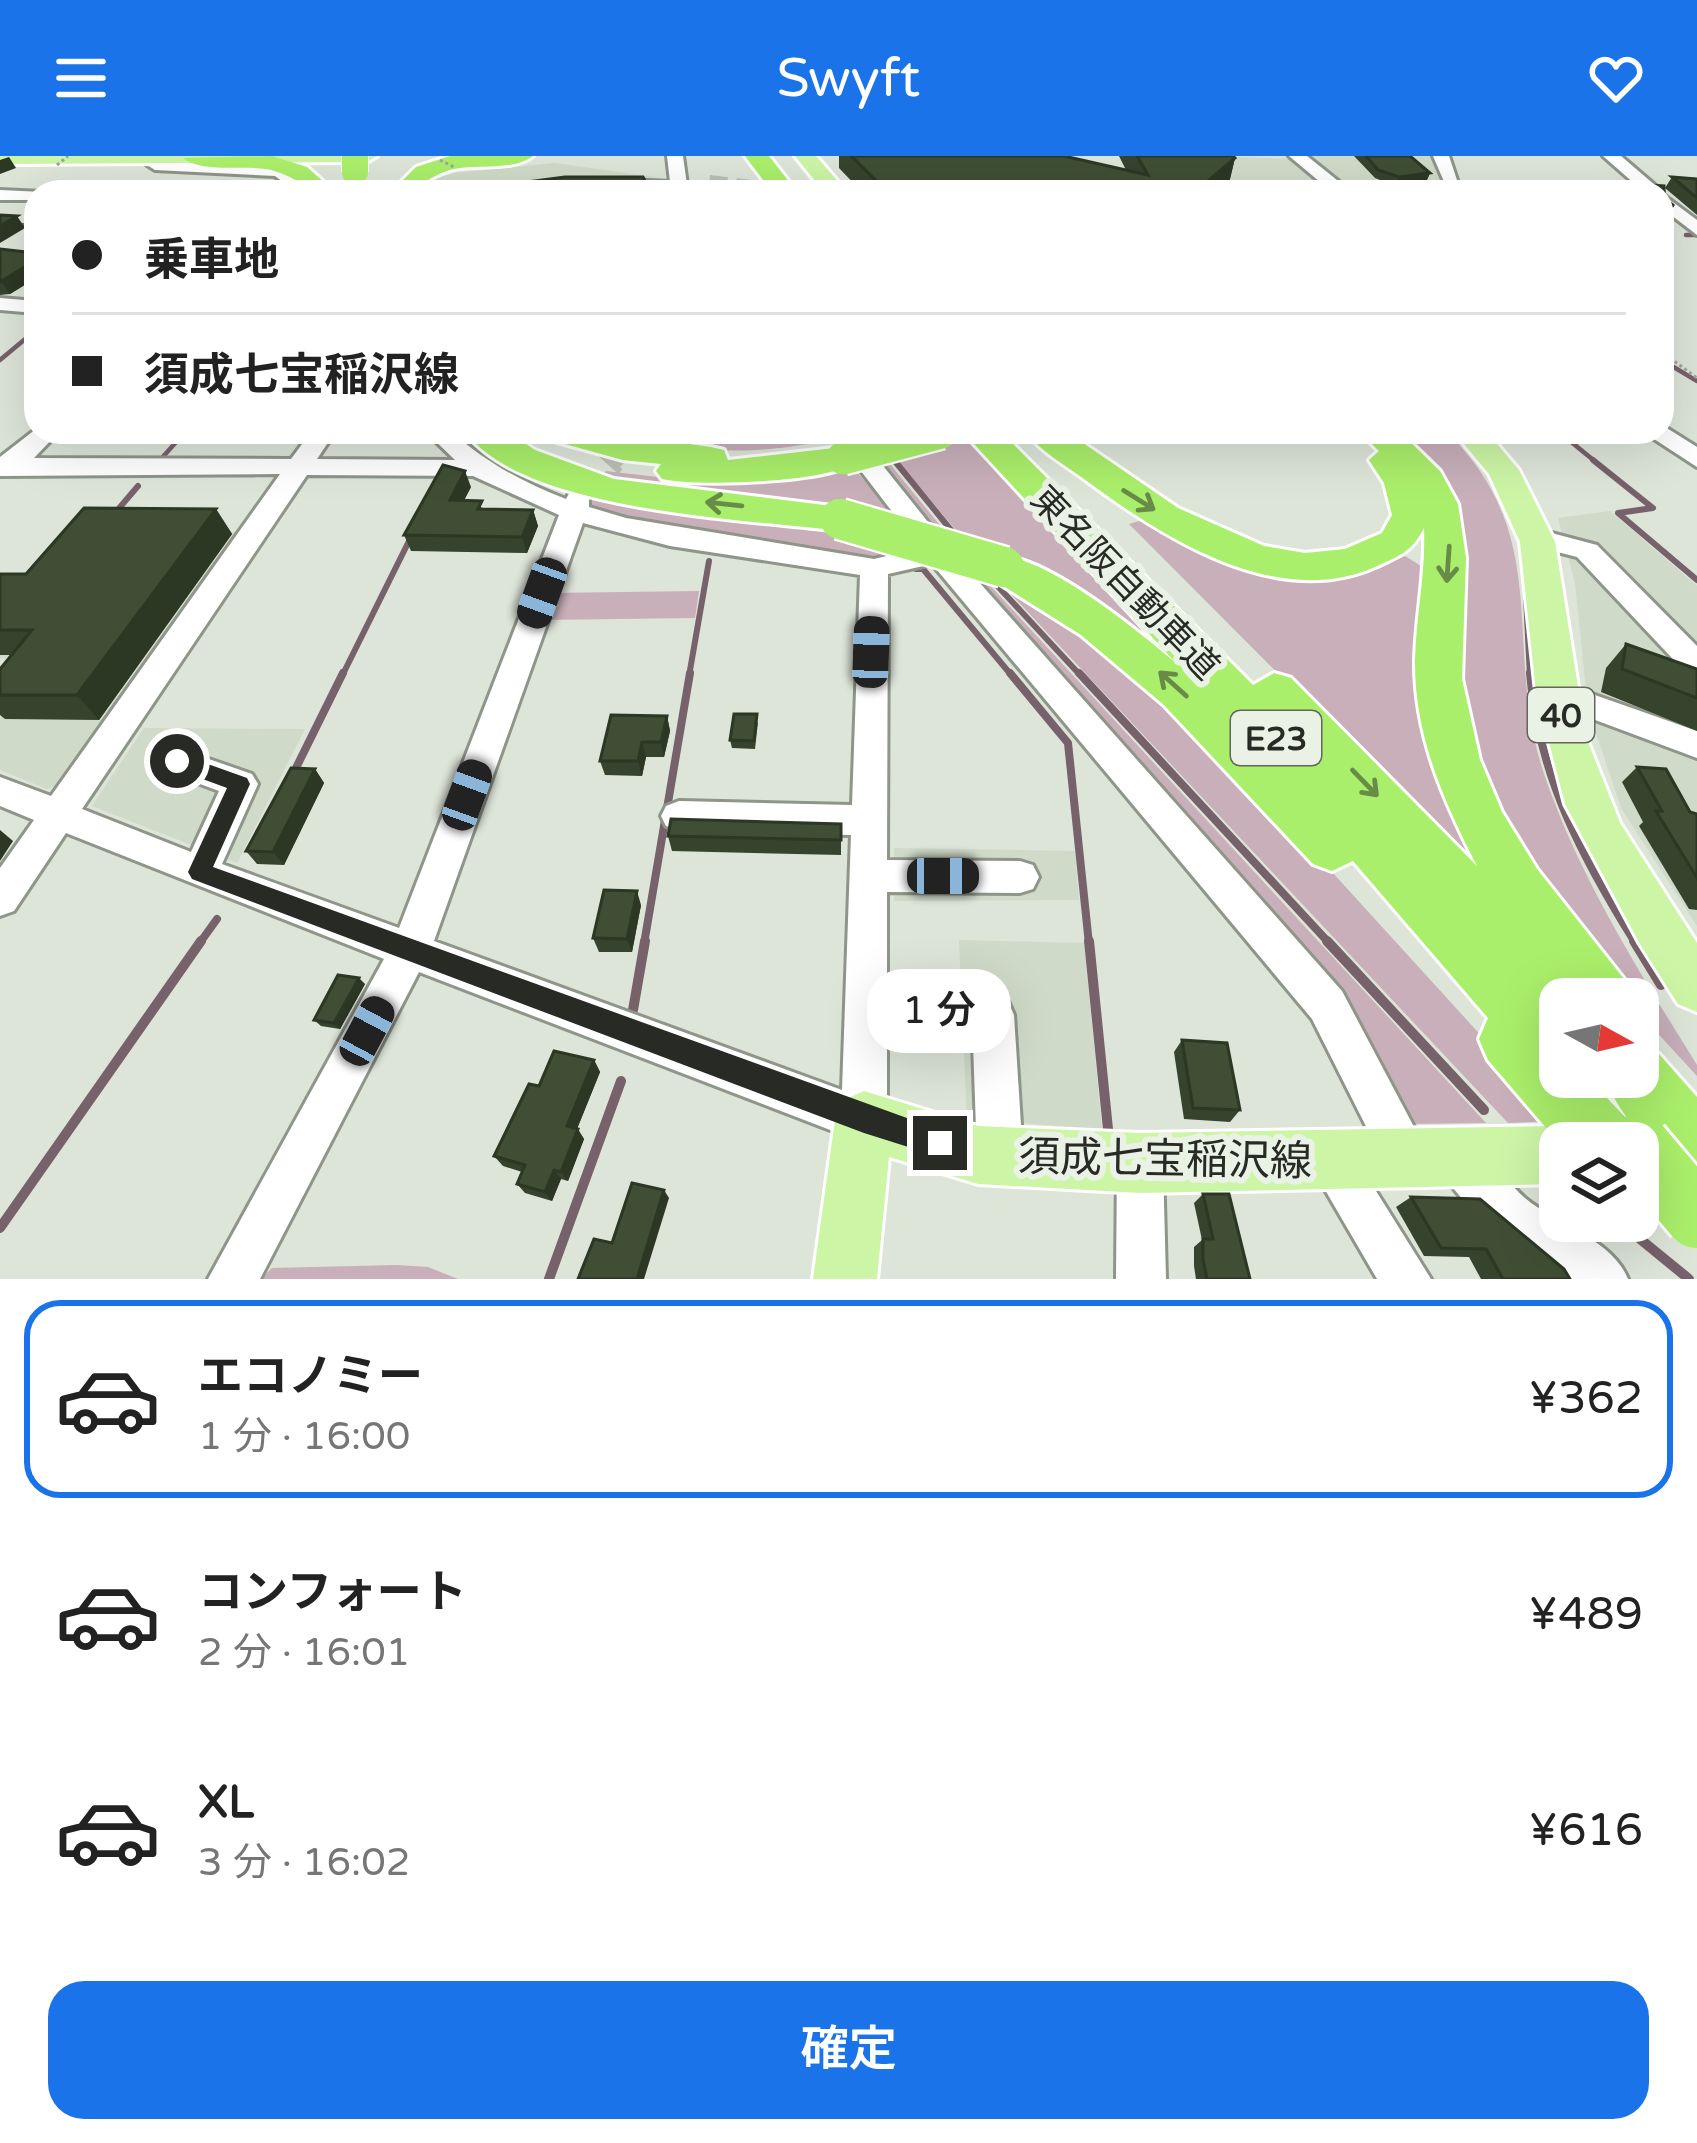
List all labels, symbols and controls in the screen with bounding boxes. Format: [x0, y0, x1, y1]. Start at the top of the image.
icon: menu [48, 45, 114, 111]
icon: heart [1583, 45, 1649, 111]
text: Swyft [776, 46, 921, 111]
text: 乗車地 [144, 234, 279, 288]
text: 須成七宝稲沢線 [144, 349, 459, 403]
street label: 東名阪自動車道 [1022, 477, 1228, 689]
one-way arrow [1121, 488, 1155, 513]
one-way arrow [705, 492, 744, 515]
one-way arrow [1436, 544, 1459, 583]
car [513, 553, 571, 633]
car [852, 615, 890, 689]
one-way arrow [1158, 671, 1188, 698]
road number: 40 [1528, 688, 1594, 742]
road number: E23 [1231, 711, 1321, 765]
route start [150, 734, 204, 788]
car [438, 755, 496, 835]
one-way arrow [1351, 768, 1379, 797]
car [907, 858, 979, 894]
callout: 1 分 [868, 969, 1012, 1053]
north arrow [1539, 978, 1659, 1098]
map controls [1539, 978, 1659, 1242]
text: 1 分 [902, 987, 976, 1034]
car [334, 991, 400, 1071]
route end [913, 1116, 967, 1170]
button: layers [1539, 1122, 1659, 1242]
street label: 須成七宝稲沢線 [1018, 1131, 1312, 1188]
icon: car [54, 1345, 162, 1453]
text: エコノミー [198, 1350, 423, 1404]
text: ¥362 [1529, 1372, 1643, 1426]
text: 1 分 · 16:00 [198, 1413, 410, 1460]
icon: car [54, 1561, 162, 1669]
text: コンフォート [198, 1566, 467, 1620]
text: ¥489 [1529, 1588, 1643, 1642]
text: 2 分 · 16:01 [198, 1629, 410, 1676]
text: XL [198, 1776, 254, 1830]
icon: car [54, 1777, 162, 1885]
text: ¥616 [1529, 1804, 1643, 1858]
text: 3 分 · 16:02 [198, 1839, 410, 1886]
button: 確定 [48, 1981, 1649, 2119]

